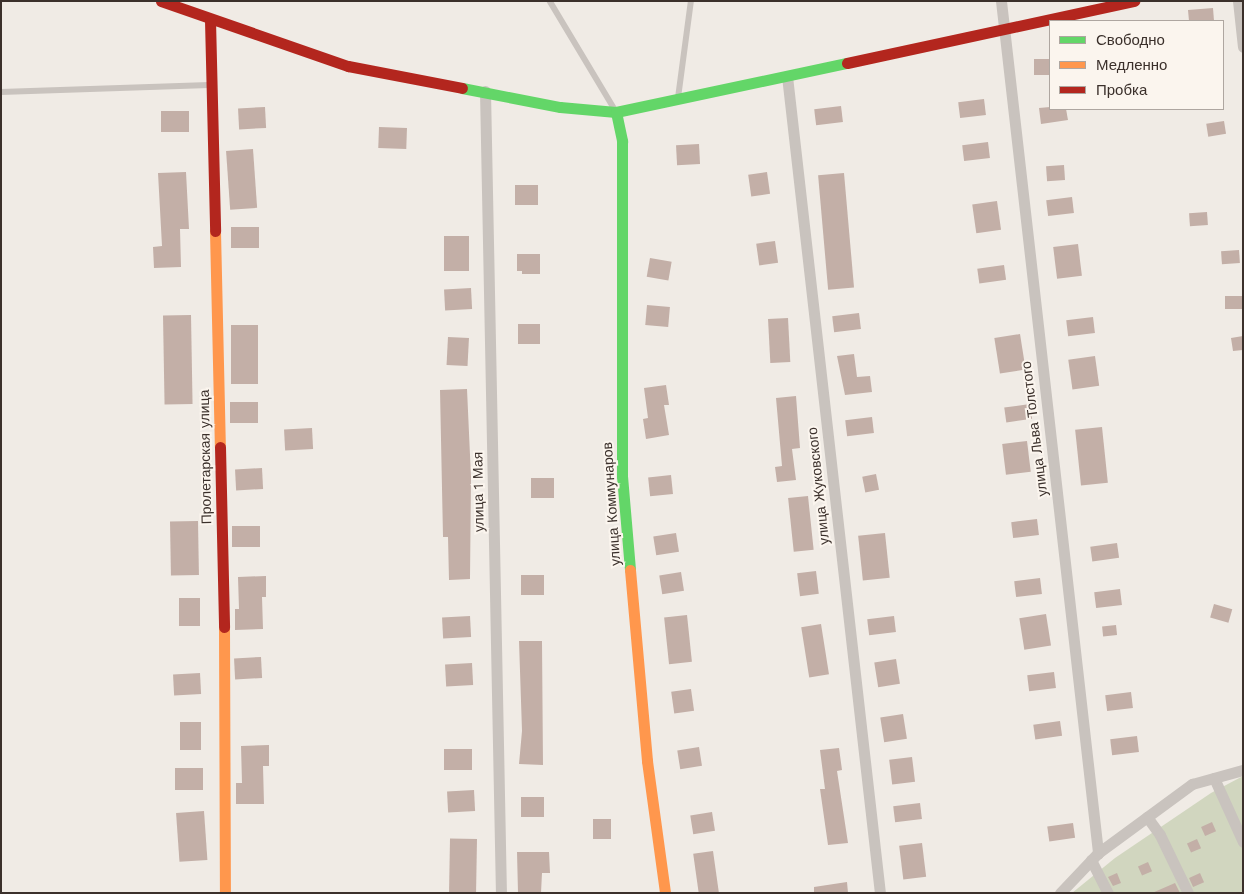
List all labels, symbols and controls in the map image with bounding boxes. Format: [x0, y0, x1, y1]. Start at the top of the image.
legend [1049, 20, 1224, 110]
text: Свободно [1096, 31, 1165, 49]
text: Медленно [1096, 56, 1167, 74]
text: Пробка [1096, 81, 1147, 99]
street label: улица Льва Толстого [1017, 360, 1051, 498]
street label: Пролетарская улица [195, 390, 215, 524]
street label: улица Жуковского [803, 426, 833, 546]
street label: улица Коммунаров [598, 441, 624, 567]
street label: улица 1 Мая [469, 452, 487, 532]

